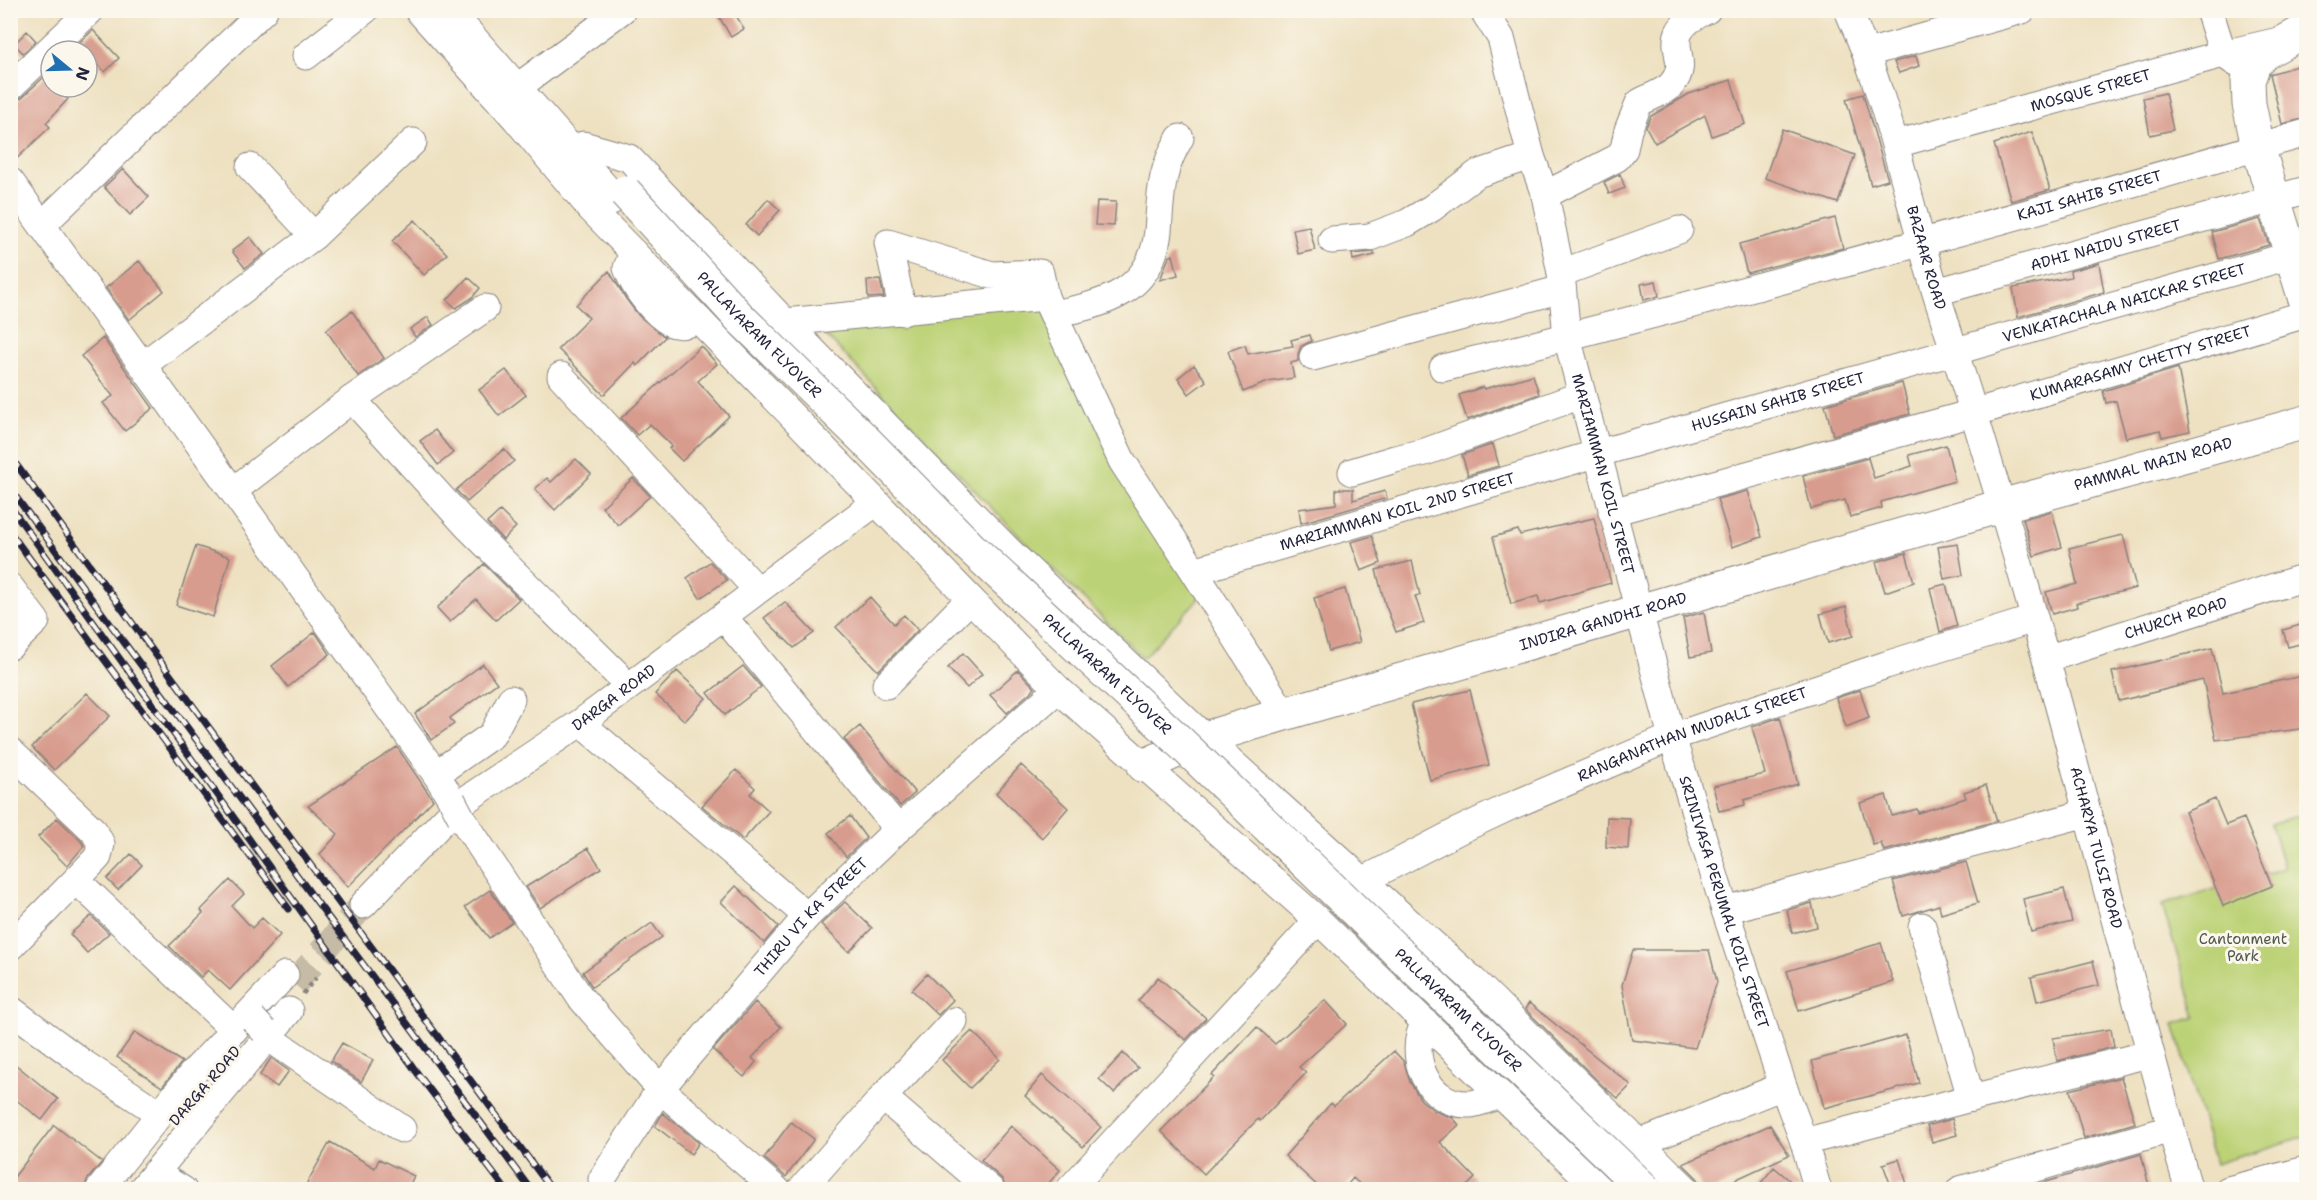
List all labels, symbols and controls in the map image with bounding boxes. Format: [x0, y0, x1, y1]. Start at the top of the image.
north arrow [39, 39, 99, 99]
text: N [71, 64, 95, 83]
street label: MOSQUE STREET [2028, 64, 2153, 116]
street label: KAJI SAHIB STREET [2015, 165, 2164, 225]
street label: BAZAAR ROAD [1902, 204, 1951, 312]
street label: ADHI NAIDU STREET [2028, 215, 2183, 276]
street label: VENKATACHALA NAICKAR STREET [2000, 259, 2248, 347]
street label: PALLAVARAM FLYOVER [693, 267, 826, 402]
street label: KUMARASAMY CHETTY STREET [2027, 321, 2253, 406]
street label: HUSSAIN SAHIB STREET [1689, 368, 1867, 436]
street label: MARIAMMAN KOIL STREET [1567, 371, 1639, 577]
street label: PAMMAL MAIN ROAD [2072, 433, 2235, 495]
street label: MARIAMMAN KOIL 2ND STREET [1278, 468, 1517, 555]
street label: INDIRA GANDHI ROAD [1517, 588, 1689, 655]
street label: CHURCH ROAD [2122, 592, 2230, 644]
street label: PALLAVARAM FLYOVER [1038, 609, 1176, 739]
street label: DARGA ROAD [568, 660, 660, 736]
street label: RANGANATHAN MUDALI STREET [1574, 682, 1810, 786]
street label: ACHARYA TULSI ROAD [2065, 764, 2127, 931]
street label: SRINIVASA PERUMAL KOIL STREET [1674, 773, 1773, 1031]
street label: THIRU VI KA STREET [750, 853, 872, 981]
park label: Cantonment Park [2199, 929, 2287, 966]
street label: PALLAVARAM FLYOVER [1390, 944, 1526, 1076]
street label: DARGA ROAD [165, 1042, 245, 1130]

